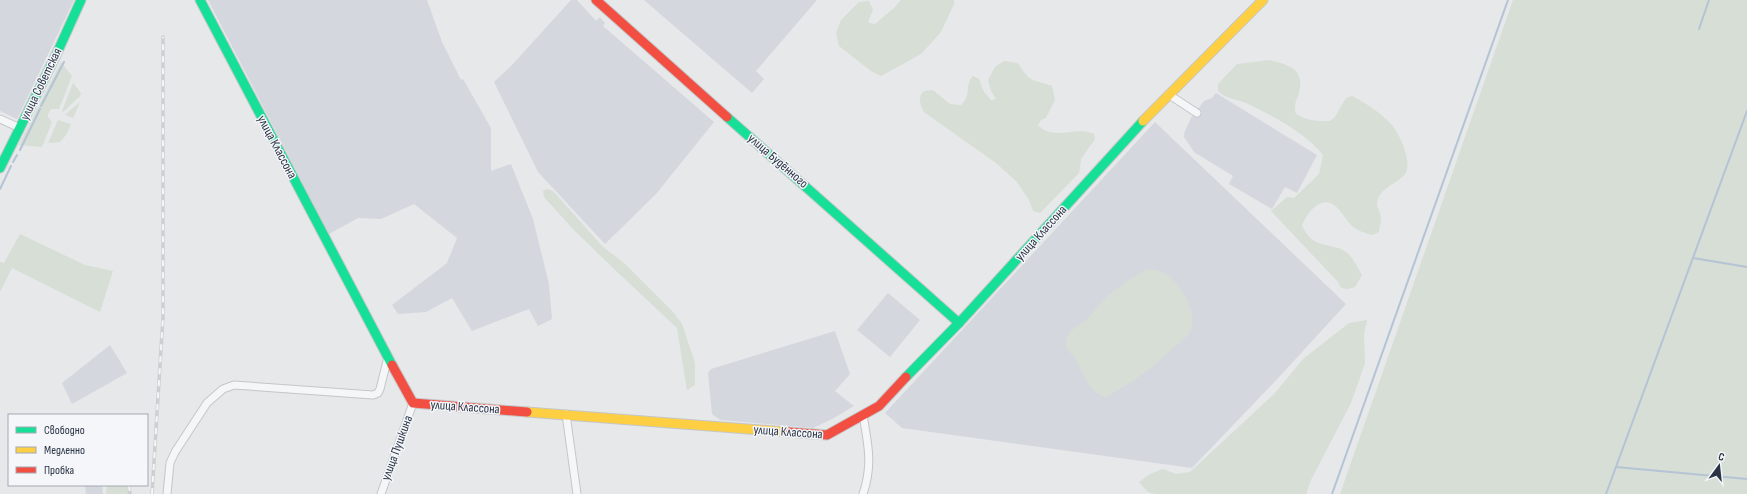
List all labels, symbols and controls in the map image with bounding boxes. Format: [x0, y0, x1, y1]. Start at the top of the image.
street label: улица Советская [17, 45, 65, 123]
street label: улица Классона [254, 113, 300, 181]
street label: улица Будённого [744, 130, 812, 192]
street label: улица Классона [1012, 202, 1070, 264]
street label: улица Классона [430, 397, 500, 417]
street label: улица Пушкина [378, 413, 416, 483]
legend [8, 414, 148, 486]
street label: улица Классона [753, 422, 823, 442]
text: Свободно [44, 423, 85, 438]
text: Медленно [44, 443, 85, 458]
north arrow [1699, 446, 1739, 486]
text: С [1717, 450, 1726, 464]
text: Пробка [44, 463, 75, 478]

